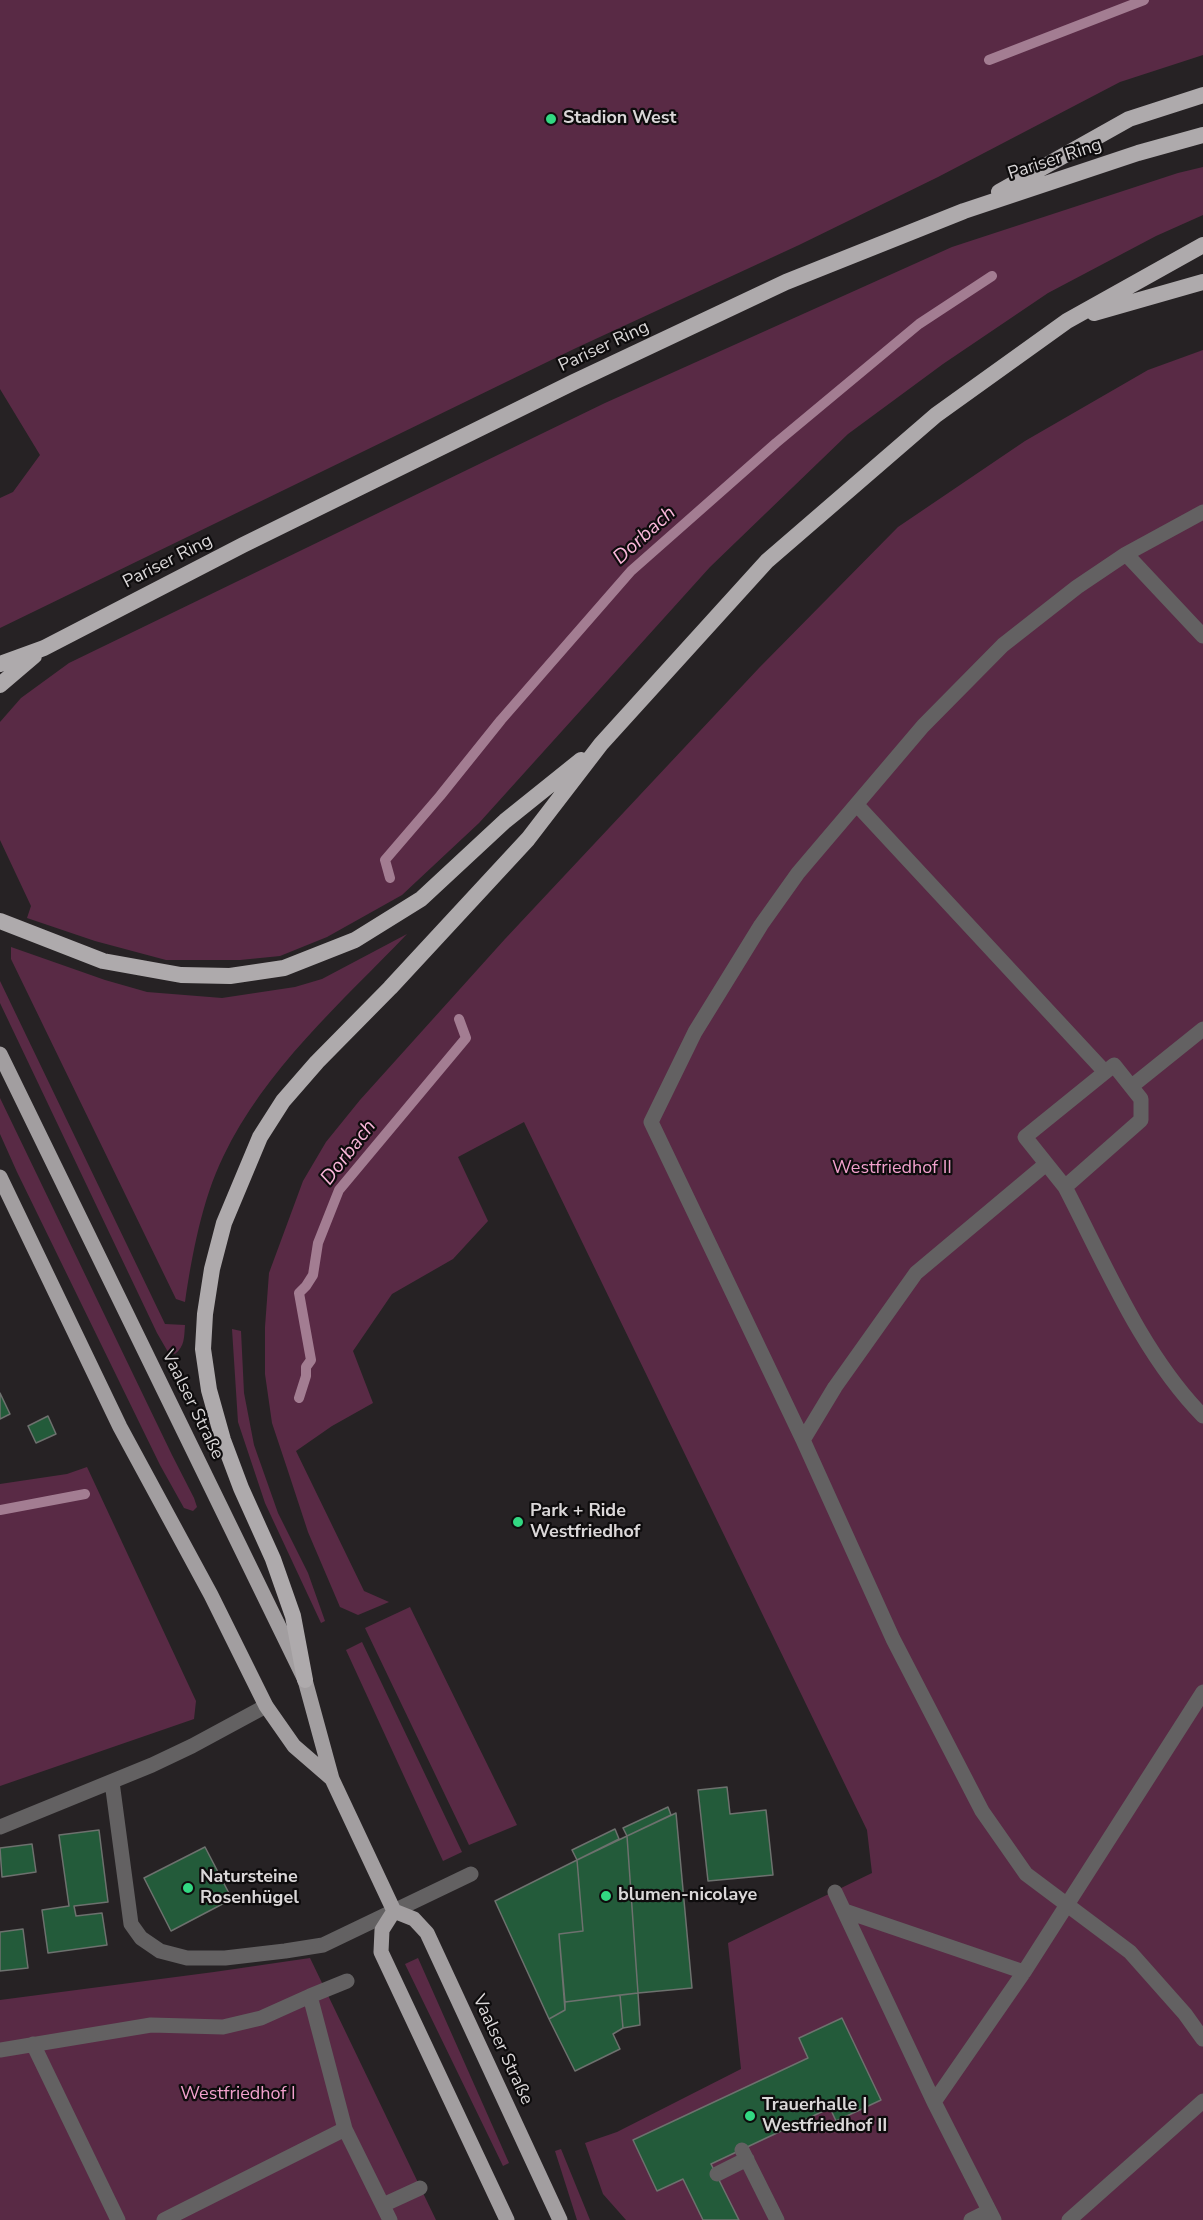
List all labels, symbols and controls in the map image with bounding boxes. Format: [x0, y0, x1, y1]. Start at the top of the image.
place label: Stadion West [563, 108, 676, 130]
marker: Stadion West [544, 112, 558, 126]
street label: Pariser Ring [1005, 135, 1105, 185]
street label: Pariser Ring [555, 317, 653, 377]
water label: Dorbach [609, 502, 681, 570]
street label: Pariser Ring [120, 530, 216, 594]
water label: Dorbach [316, 1116, 382, 1190]
park label: Westfriedhof II [832, 1158, 952, 1180]
street label: Vaalser Straße [156, 1347, 228, 1463]
place label: Park + Ride Westfriedhof [530, 1501, 640, 1544]
marker: Park + Ride Westfriedhof [511, 1515, 525, 1529]
place label: Natursteine Rosenhügel [200, 1867, 299, 1910]
marker: Natursteine Rosenhügel [181, 1881, 195, 1895]
place label: blumen-nicolaye [618, 1885, 757, 1907]
marker: blumen-nicolaye [599, 1889, 613, 1903]
street label: Vaalser Straße [467, 1992, 537, 2108]
park label: Westfriedhof I [180, 2084, 296, 2106]
place label: Trauerhalle | Westfriedhof II [762, 2095, 887, 2138]
marker: Trauerhalle | Westfriedhof II [743, 2109, 757, 2123]

